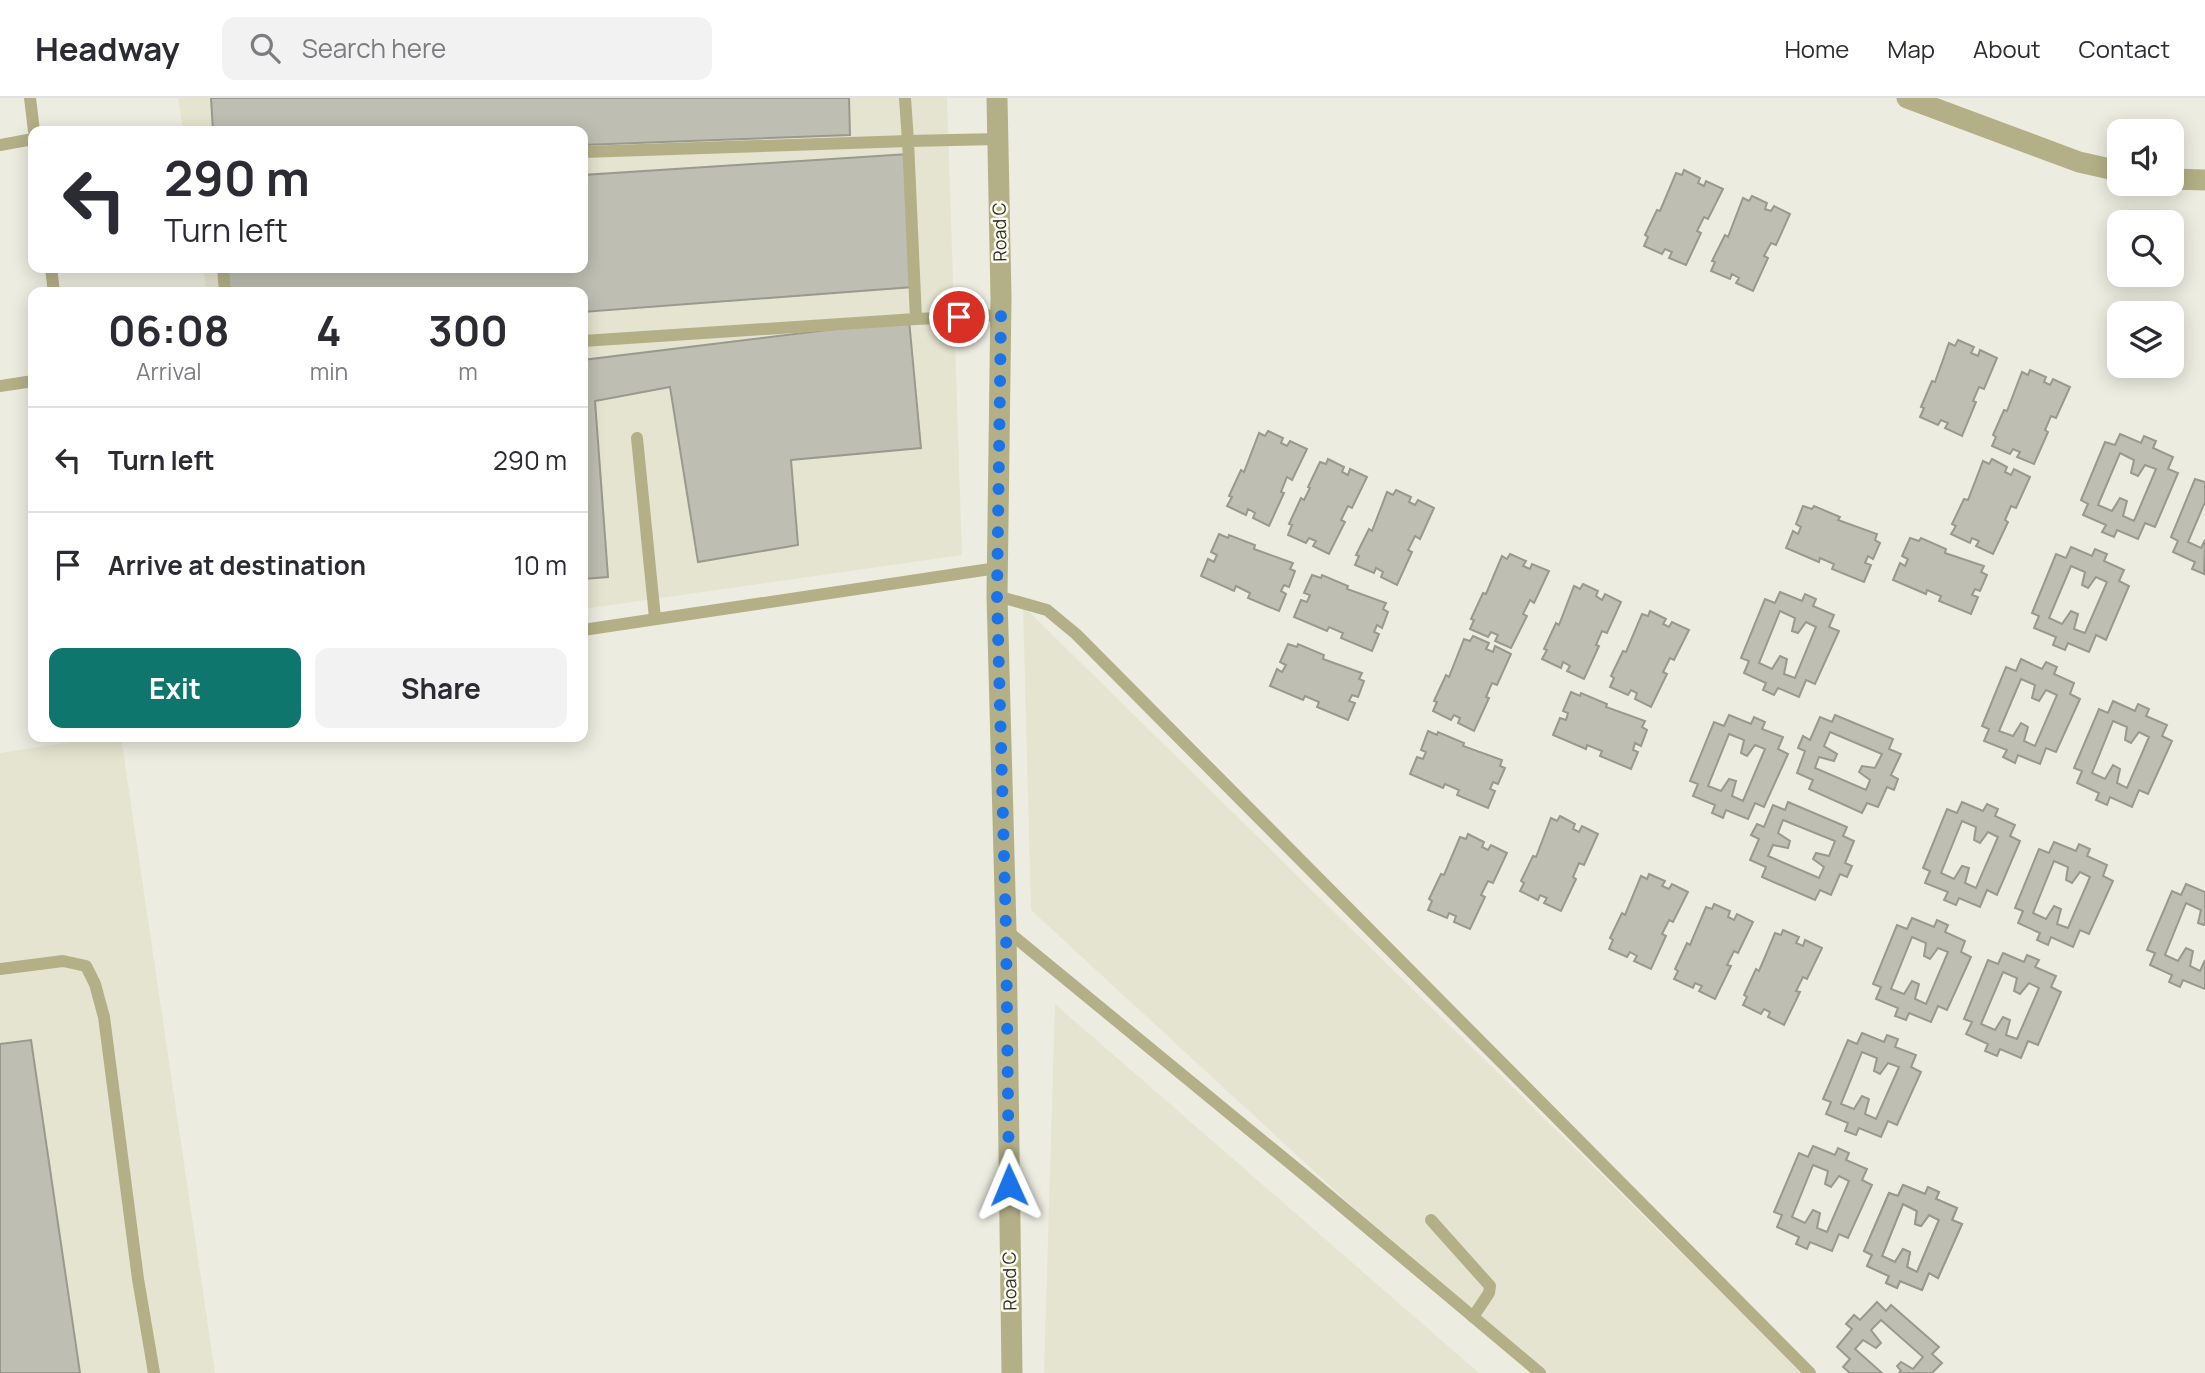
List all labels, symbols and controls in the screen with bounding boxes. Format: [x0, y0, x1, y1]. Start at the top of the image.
search box [222, 17, 712, 80]
text: Headway [35, 26, 180, 71]
icon: search [246, 29, 284, 67]
text: Search here [302, 30, 446, 66]
text: Home [1784, 32, 1849, 65]
text: Map [1887, 32, 1935, 65]
text: About [1973, 32, 2041, 65]
text: Contact [2079, 32, 2170, 65]
map controls [2107, 119, 2184, 378]
button: sound [2107, 119, 2184, 196]
text: 290 m [164, 144, 310, 211]
icon: left [49, 154, 140, 245]
street label: Road C [986, 202, 1012, 262]
text: Turn left [164, 208, 288, 252]
button: search [2107, 210, 2184, 287]
pin [929, 287, 989, 347]
icon: arrive [940, 298, 978, 336]
text: 06:08 [108, 301, 230, 359]
text: 4 [316, 301, 342, 359]
text: 300 [428, 301, 508, 359]
button: layers [2107, 301, 2184, 378]
text: Arrival [136, 355, 202, 387]
text: min [310, 355, 348, 387]
text: m [458, 355, 478, 387]
icon: left [49, 441, 87, 479]
text: Turn left [108, 442, 215, 478]
text: 290 m [493, 442, 567, 478]
icon: arrive [49, 546, 87, 584]
text: Arrive at destination [108, 547, 366, 583]
text: 10 m [514, 547, 567, 583]
button: Exit [49, 648, 301, 728]
button: Share [315, 648, 567, 728]
position arrow [972, 1148, 1046, 1222]
street label: Road C [996, 1251, 1022, 1311]

